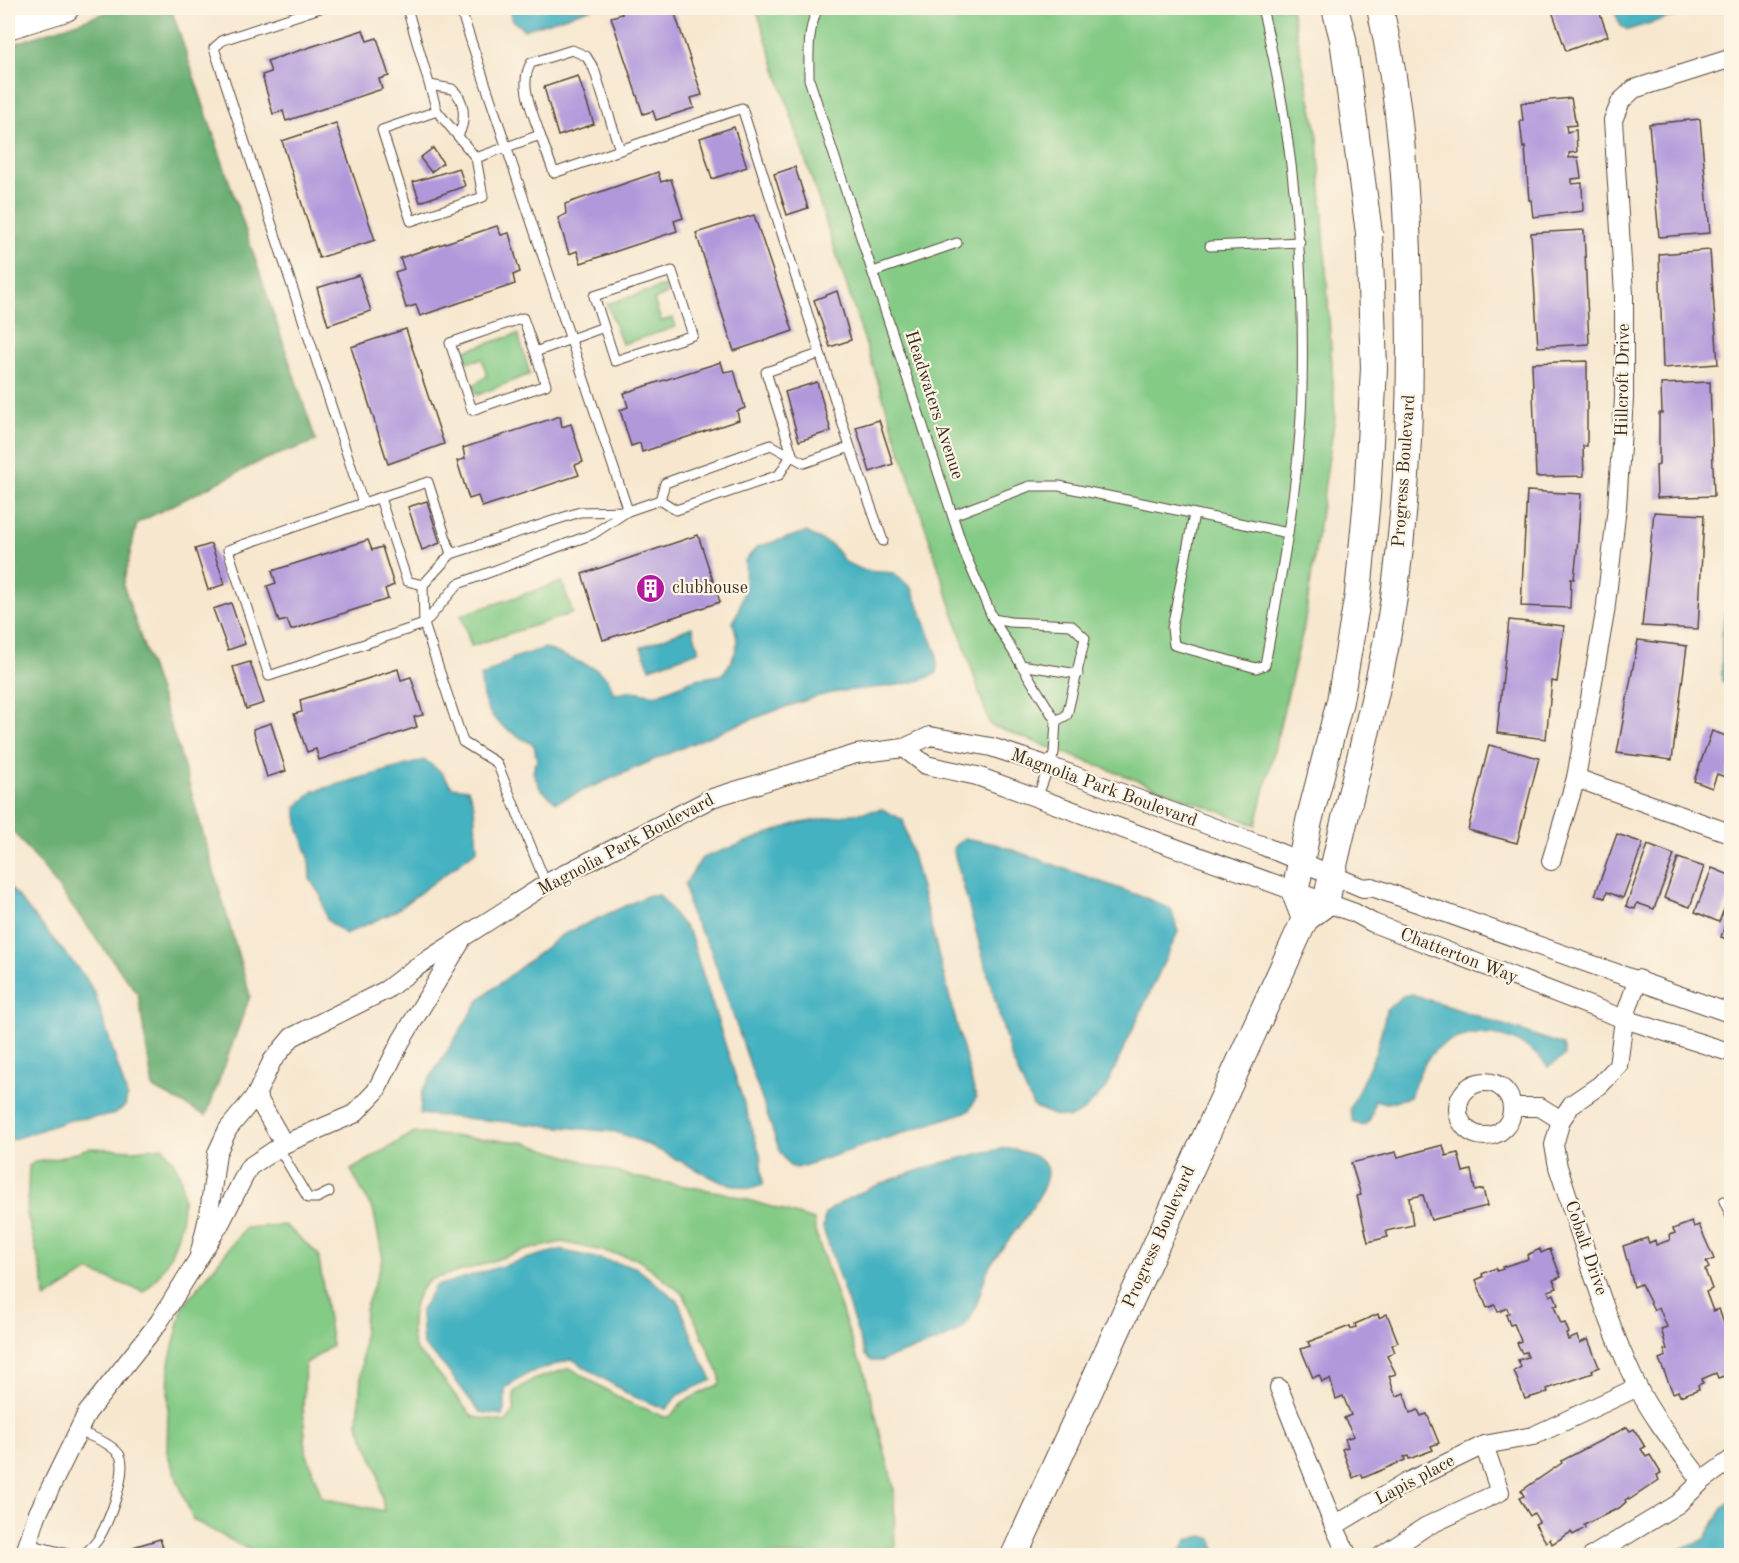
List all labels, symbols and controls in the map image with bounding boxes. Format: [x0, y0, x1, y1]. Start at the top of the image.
street label: Hillcroft Drive [1613, 323, 1633, 437]
street label: Headwaters Avenue [901, 329, 967, 481]
street label: Progress Boulevard [1390, 394, 1418, 548]
building icon: clubhouse [635, 572, 667, 604]
place label: clubhouse [672, 579, 748, 597]
street label: Magnolia Park Boulevard [1008, 746, 1200, 830]
street label: Magnolia Park Boulevard [535, 791, 717, 899]
street label: Chatterton Way [1397, 925, 1521, 987]
street label: Progress Boulevard [1120, 1163, 1198, 1311]
street label: Cobalt Drive [1561, 1198, 1611, 1298]
street label: Lapis place [1372, 1452, 1458, 1508]

